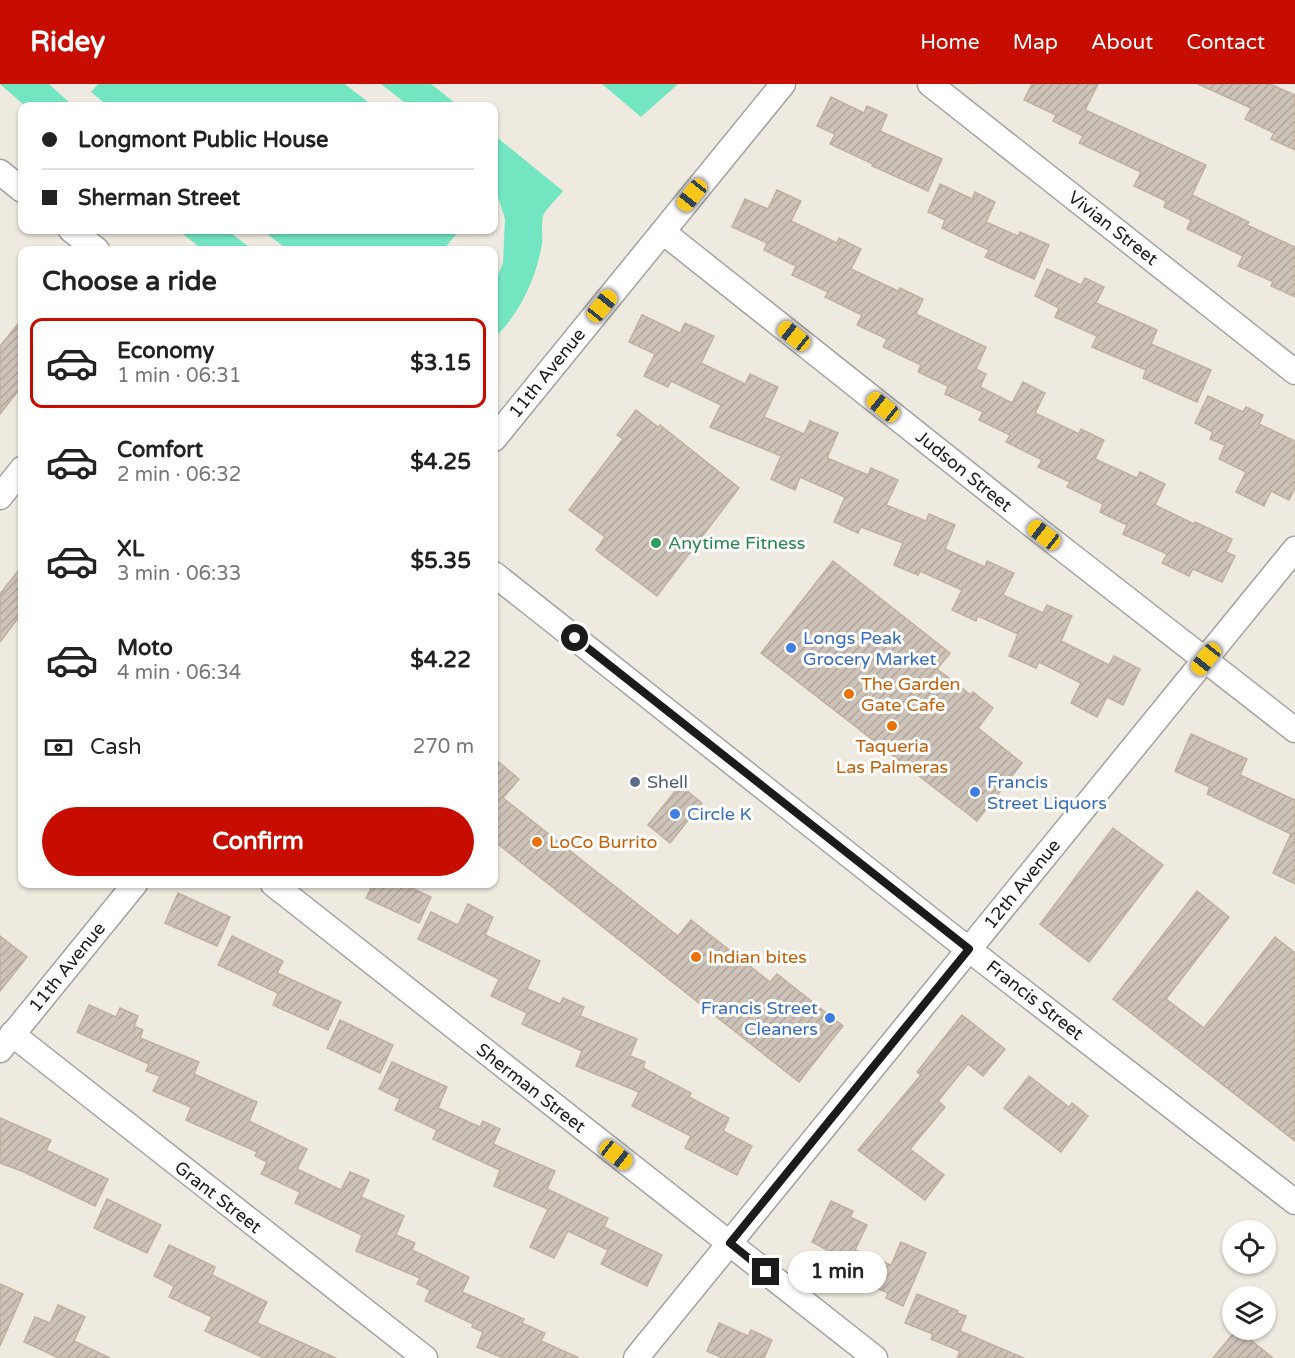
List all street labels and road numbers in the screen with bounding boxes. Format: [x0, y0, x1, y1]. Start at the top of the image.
street label: Vivian Street [1064, 186, 1162, 270]
street label: 11th Avenue [504, 324, 590, 422]
street label: Judson Street [911, 426, 1017, 517]
street label: 12th Avenue [979, 835, 1065, 933]
street label: 11th Avenue [24, 918, 110, 1016]
street label: Francis Street [982, 955, 1088, 1045]
street label: Sherman Street [472, 1038, 590, 1138]
street label: Grant Street [170, 1156, 266, 1238]

